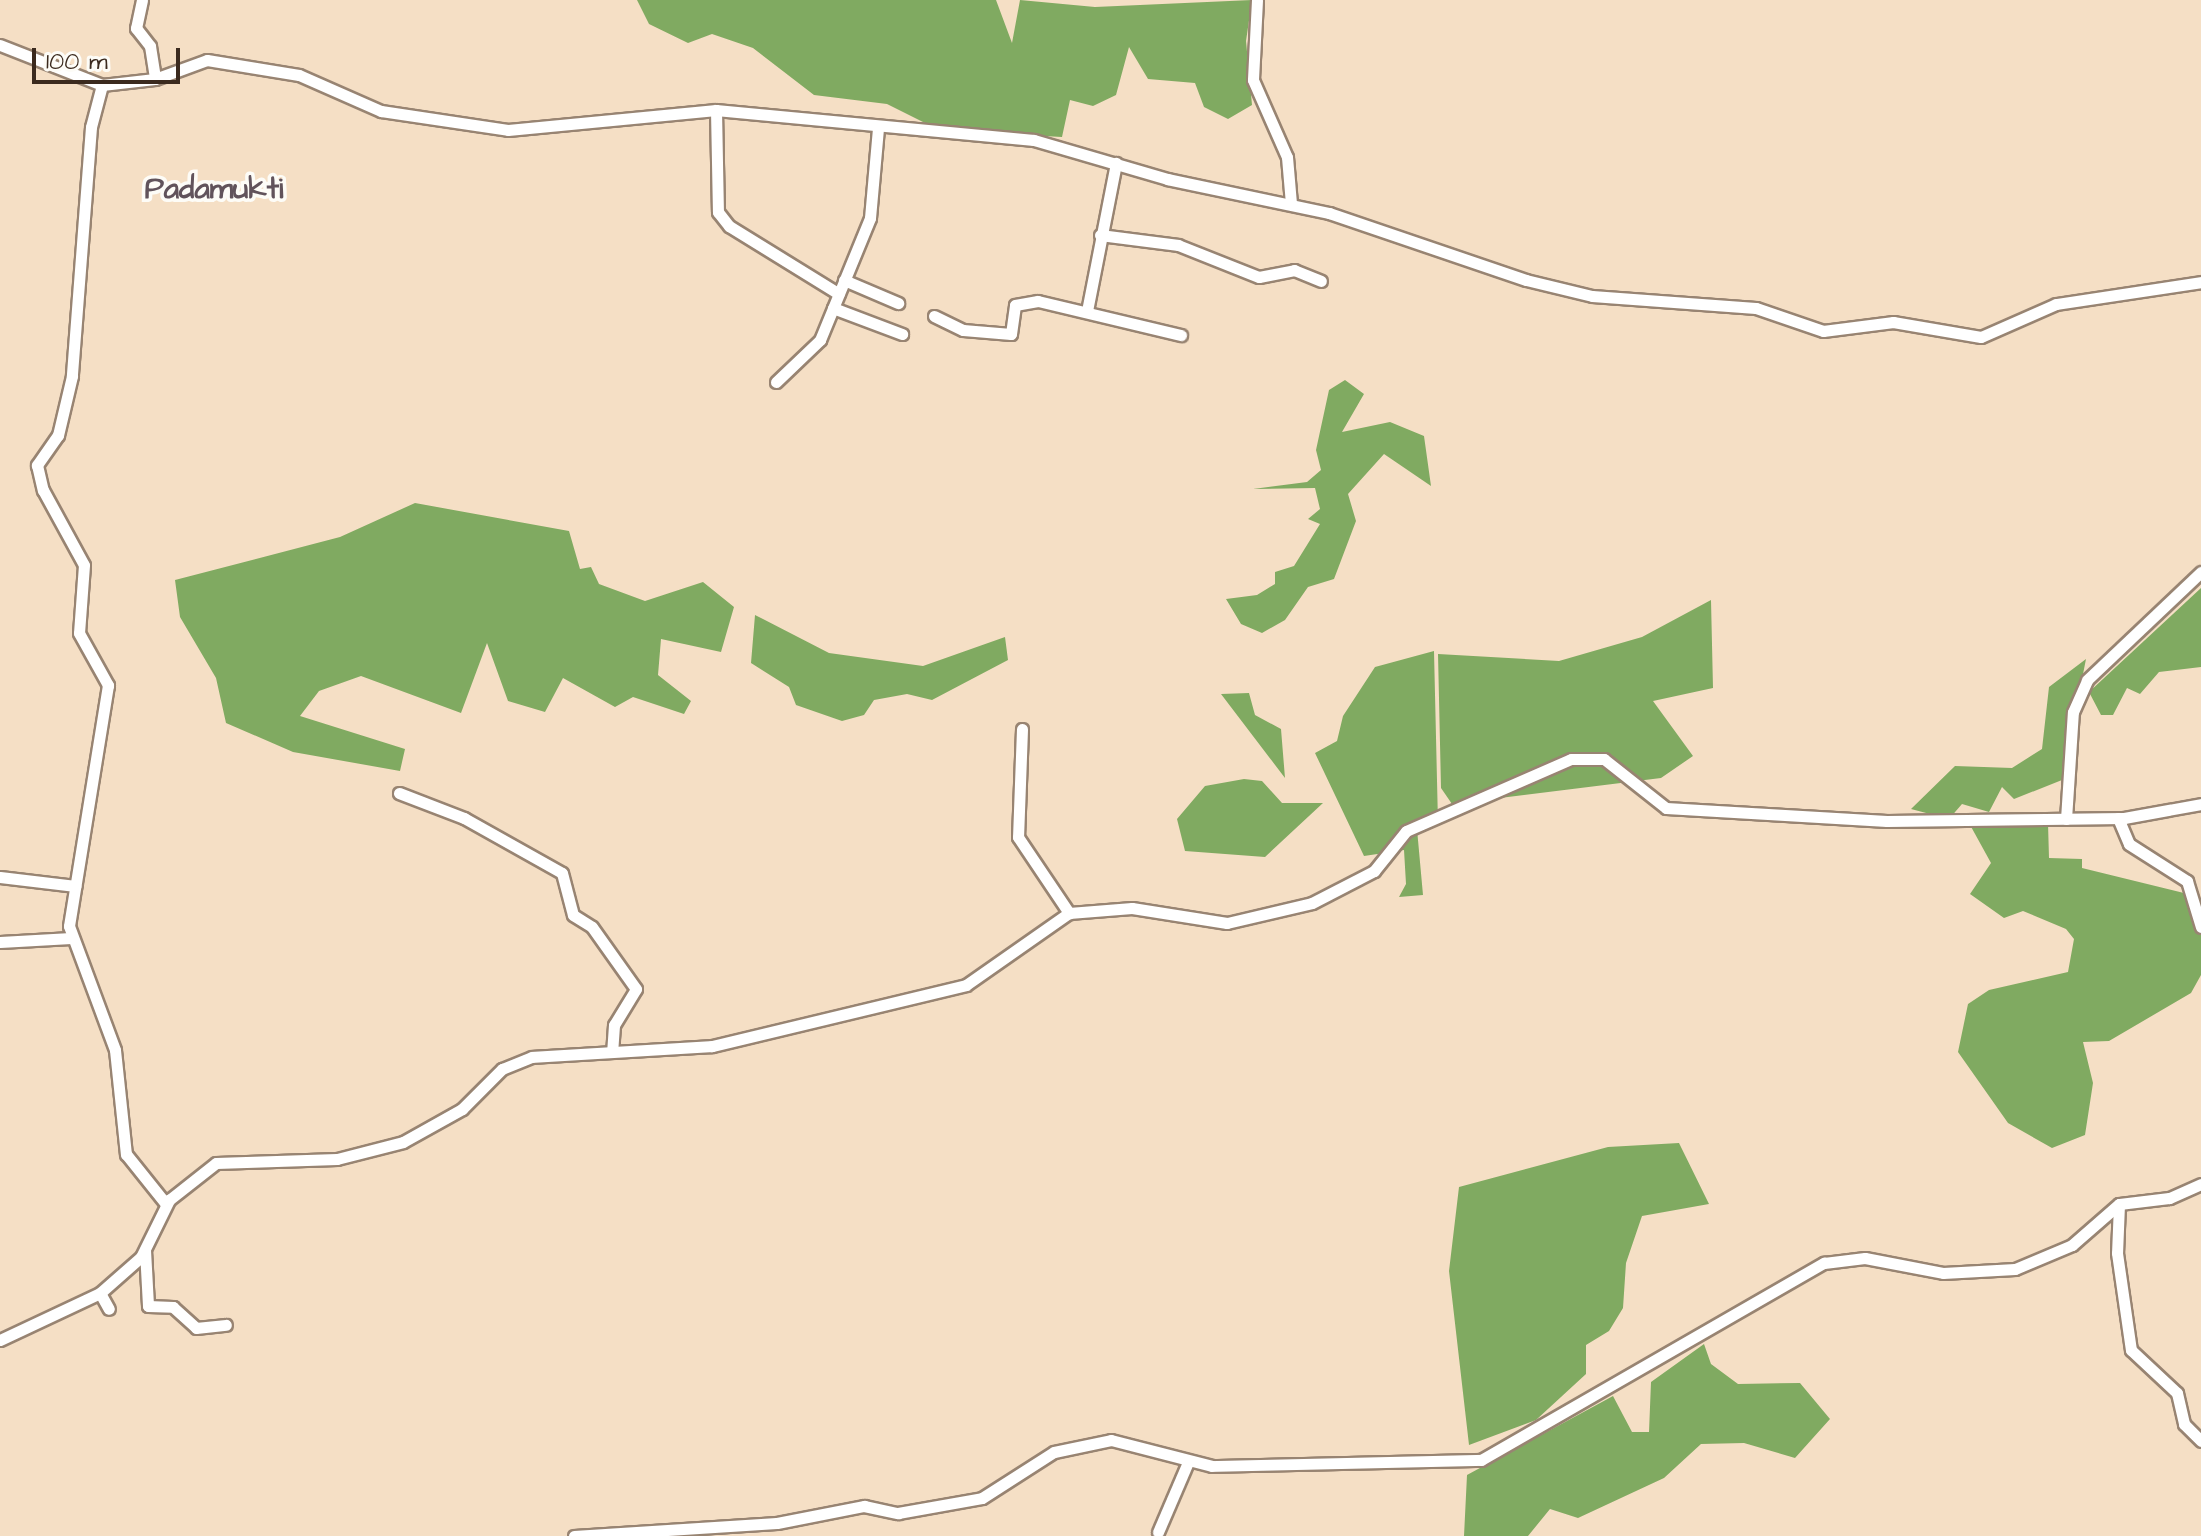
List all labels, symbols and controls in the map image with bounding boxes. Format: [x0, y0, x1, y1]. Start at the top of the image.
scale bar [36, 32, 184, 82]
text: 100 m [46, 45, 108, 79]
district label: Padamukti [145, 171, 283, 207]

